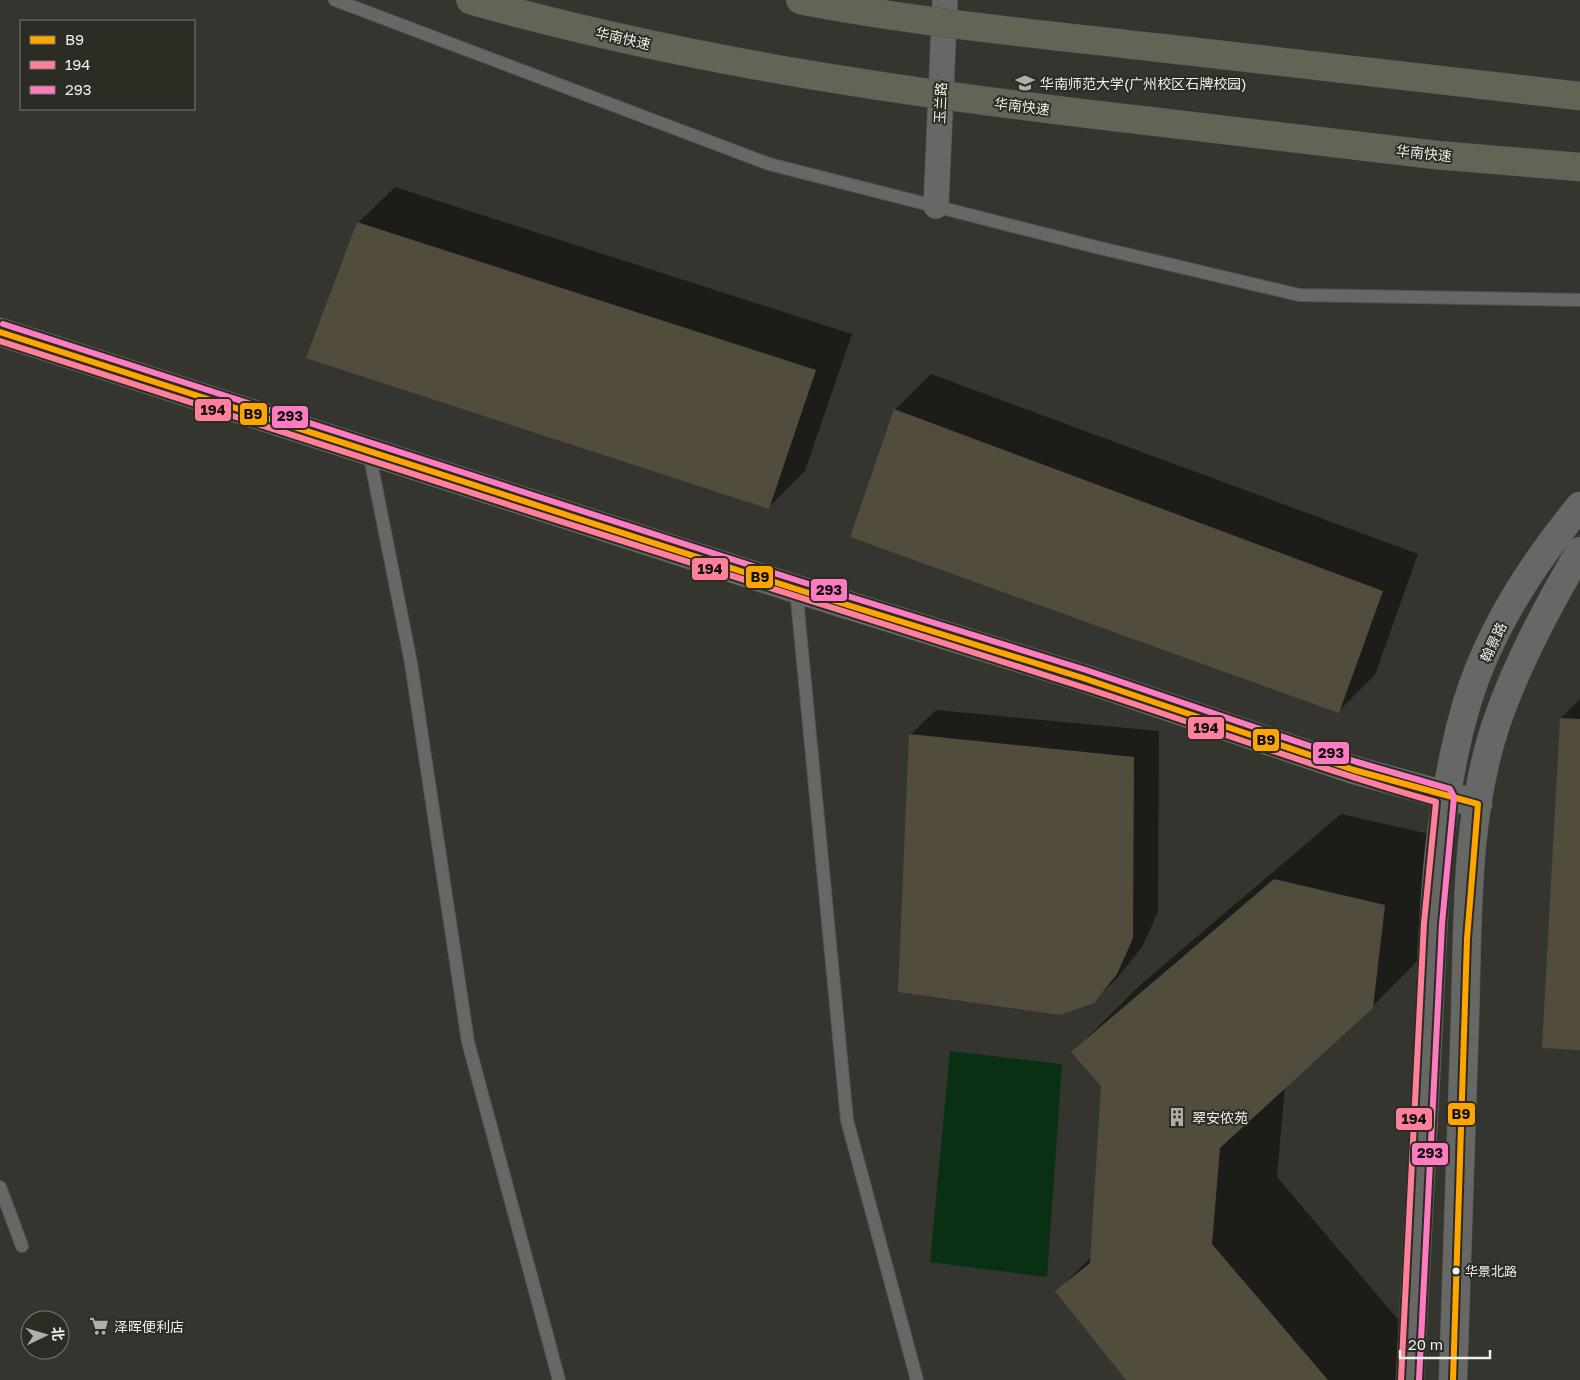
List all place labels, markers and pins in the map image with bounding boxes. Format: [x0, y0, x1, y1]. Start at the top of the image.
school or university icon: 华南师范大学(广州校区石牌校园) [1014, 72, 1036, 94]
place label: 华南师范大学(广州校区石牌校园) [1040, 75, 1247, 92]
building icon: 翠安侬苑 [1166, 1106, 1188, 1128]
place label: 翠安侬苑 [1192, 1109, 1248, 1126]
place label: 华景北路 [1465, 1263, 1517, 1279]
marker: 华景北路 [1451, 1266, 1461, 1276]
supermarket icon: 泽晖便利店 [88, 1315, 110, 1337]
place label: 泽晖便利店 [114, 1318, 184, 1335]

